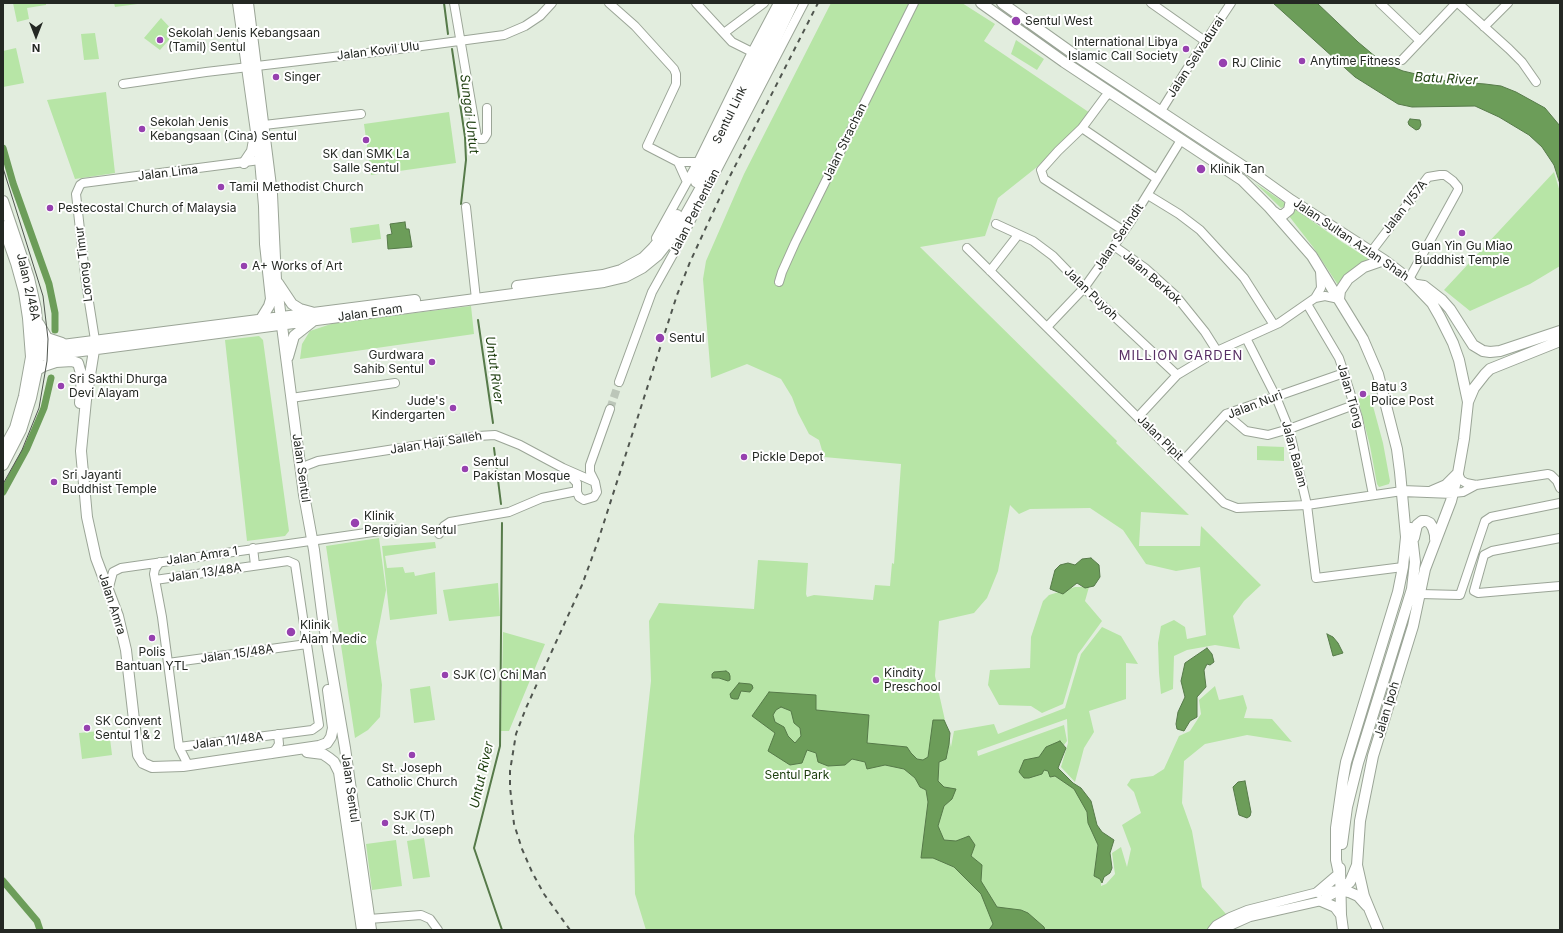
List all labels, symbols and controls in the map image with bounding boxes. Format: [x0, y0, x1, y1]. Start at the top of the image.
place label: Sentul West [1025, 14, 1093, 28]
street label: Jalan Selvadurai [1165, 14, 1227, 100]
marker: Sentul West [1010, 15, 1022, 27]
north arrow [16, 16, 56, 56]
place label: Sekolah Jenis Kebangsaan (Tamil) Sentul [168, 26, 320, 54]
marker: Sekolah Jenis Kebangsaan (Tamil) Sentul [155, 35, 165, 45]
place label: International Libya Islamic Call Society [1068, 35, 1178, 63]
street label: Jalan Kovil Ulu [336, 39, 420, 63]
text: N [32, 41, 40, 55]
marker: International Libya Islamic Call Society [1181, 44, 1191, 54]
place label: Anytime Fitness [1310, 54, 1400, 68]
place label: RJ Clinic [1232, 56, 1281, 70]
marker: Anytime Fitness [1297, 56, 1307, 66]
marker: RJ Clinic [1217, 57, 1229, 69]
place label: Singer [284, 70, 321, 84]
water label: Batu River [1414, 70, 1478, 88]
marker: Singer [271, 72, 281, 82]
water label: Sungai Untut [456, 73, 482, 155]
street label: Sentul Link [710, 84, 750, 146]
street label: Jalan Strachan [820, 101, 870, 183]
place label: Sekolah Jenis Kebangsaan (Cina) Sentul [150, 115, 297, 143]
marker: Sekolah Jenis Kebangsaan (Cina) Sentul [137, 124, 147, 134]
marker: SK dan SMK La Salle Sentul [361, 135, 371, 145]
place label: SK dan SMK La Salle Sentul [322, 147, 410, 175]
street label: Jalan Lima [137, 162, 199, 184]
place label: Klinik Tan [1210, 162, 1265, 176]
marker: Klinik Tan [1195, 163, 1207, 175]
street label: Jalan Perhentian [667, 166, 723, 258]
street label: Jalan 1/57A [1380, 177, 1430, 237]
place label: Tamil Methodist Church [229, 180, 363, 194]
marker: Tamil Methodist Church [216, 182, 226, 192]
street label: Jalan Sultan Azlan Shah [1290, 196, 1412, 284]
place label: Pestecostal Church of Malaysia [58, 201, 237, 215]
street label: Jalan Serindit [1091, 201, 1147, 273]
marker: Pestecostal Church of Malaysia [45, 203, 55, 213]
street label: Lorong Timur [72, 225, 96, 303]
marker: Guan Yin Gu Miao Buddhist Temple [1457, 228, 1467, 238]
place label: Guan Yin Gu Miao Buddhist Temple [1411, 239, 1513, 267]
street label: Jalan Berkok [1120, 249, 1184, 307]
street label: Jalan 2/48A [13, 252, 43, 322]
place label: A+ Works of Art [252, 259, 343, 273]
marker: A+ Works of Art [239, 261, 249, 271]
street label: Jalan Puyoh [1061, 265, 1121, 323]
street label: Jalan Enam [337, 301, 403, 325]
place label: Sentul [669, 331, 705, 345]
marker: Sentul [654, 332, 666, 344]
water label: Untut River [482, 335, 506, 405]
place label: Gurdwara Sahib Sentul [353, 348, 424, 376]
district label: MILLION GARDEN [1119, 348, 1243, 364]
marker: Gurdwara Sahib Sentul [427, 357, 437, 367]
street label: Jalan Tiong [1334, 362, 1366, 430]
place label: Sri Sakthi Dhurga Devi Alayam [69, 372, 167, 400]
place label: Batu 3 Police Post [1371, 380, 1434, 408]
marker: Sri Sakthi Dhurga Devi Alayam [56, 381, 66, 391]
street label: Jalan Nuri [1226, 388, 1284, 422]
marker: Batu 3 Police Post [1358, 389, 1368, 399]
place label: Jude's Kindergarten [371, 394, 445, 422]
marker: Jude's Kindergarten [448, 403, 458, 413]
street label: Jalan Pipit [1134, 413, 1186, 463]
street label: Jalan Balam [1278, 419, 1310, 489]
street label: Jalan Haji Salleh [389, 429, 483, 457]
street label: Jalan Sentul [289, 433, 313, 503]
place label: Pickle Depot [752, 450, 823, 464]
marker: Pickle Depot [739, 452, 749, 462]
place label: Sentul Pakistan Mosque [473, 455, 570, 483]
marker: Sentul Pakistan Mosque [460, 464, 470, 474]
place label: Sri Jayanti Buddhist Temple [62, 468, 157, 496]
marker: Sri Jayanti Buddhist Temple [49, 477, 59, 487]
place label: Klinik Pergigian Sentul [364, 509, 456, 537]
marker: Klinik Pergigian Sentul [349, 517, 361, 529]
street label: Jalan Amra 1 [165, 544, 239, 568]
street label: Jalan 13/48A [167, 561, 243, 585]
street label: Jalan Amra [95, 571, 129, 637]
place label: Klinik Alam Medic [300, 618, 367, 646]
marker: Klinik Alam Medic [285, 626, 297, 638]
marker: Polis Bantuan YTL [147, 633, 157, 643]
street label: Jalan 15/48A [200, 642, 274, 666]
place label: Polis Bantuan YTL [116, 645, 188, 673]
place label: Kindity Preschool [884, 666, 941, 694]
place label: SJK (C) Chi Man [453, 668, 547, 682]
marker: SJK (C) Chi Man [440, 670, 450, 680]
marker: Kindity Preschool [871, 675, 881, 685]
street label: Jalan Ipoh [1372, 680, 1402, 740]
place label: SK Convent Sentul 1 & 2 [95, 714, 162, 742]
marker: SK Convent Sentul 1 & 2 [82, 723, 92, 733]
street label: Jalan 11/48A [192, 730, 264, 752]
water label: Untut River [467, 740, 497, 810]
marker: St. Joseph Catholic Church [407, 750, 417, 760]
street label: Jalan Sentul [338, 753, 362, 823]
place label: St. Joseph Catholic Church [367, 761, 457, 789]
park label: Sentul Park [765, 768, 829, 782]
place label: SJK (T) St. Joseph [393, 809, 453, 837]
marker: SJK (T) St. Joseph [380, 818, 390, 828]

